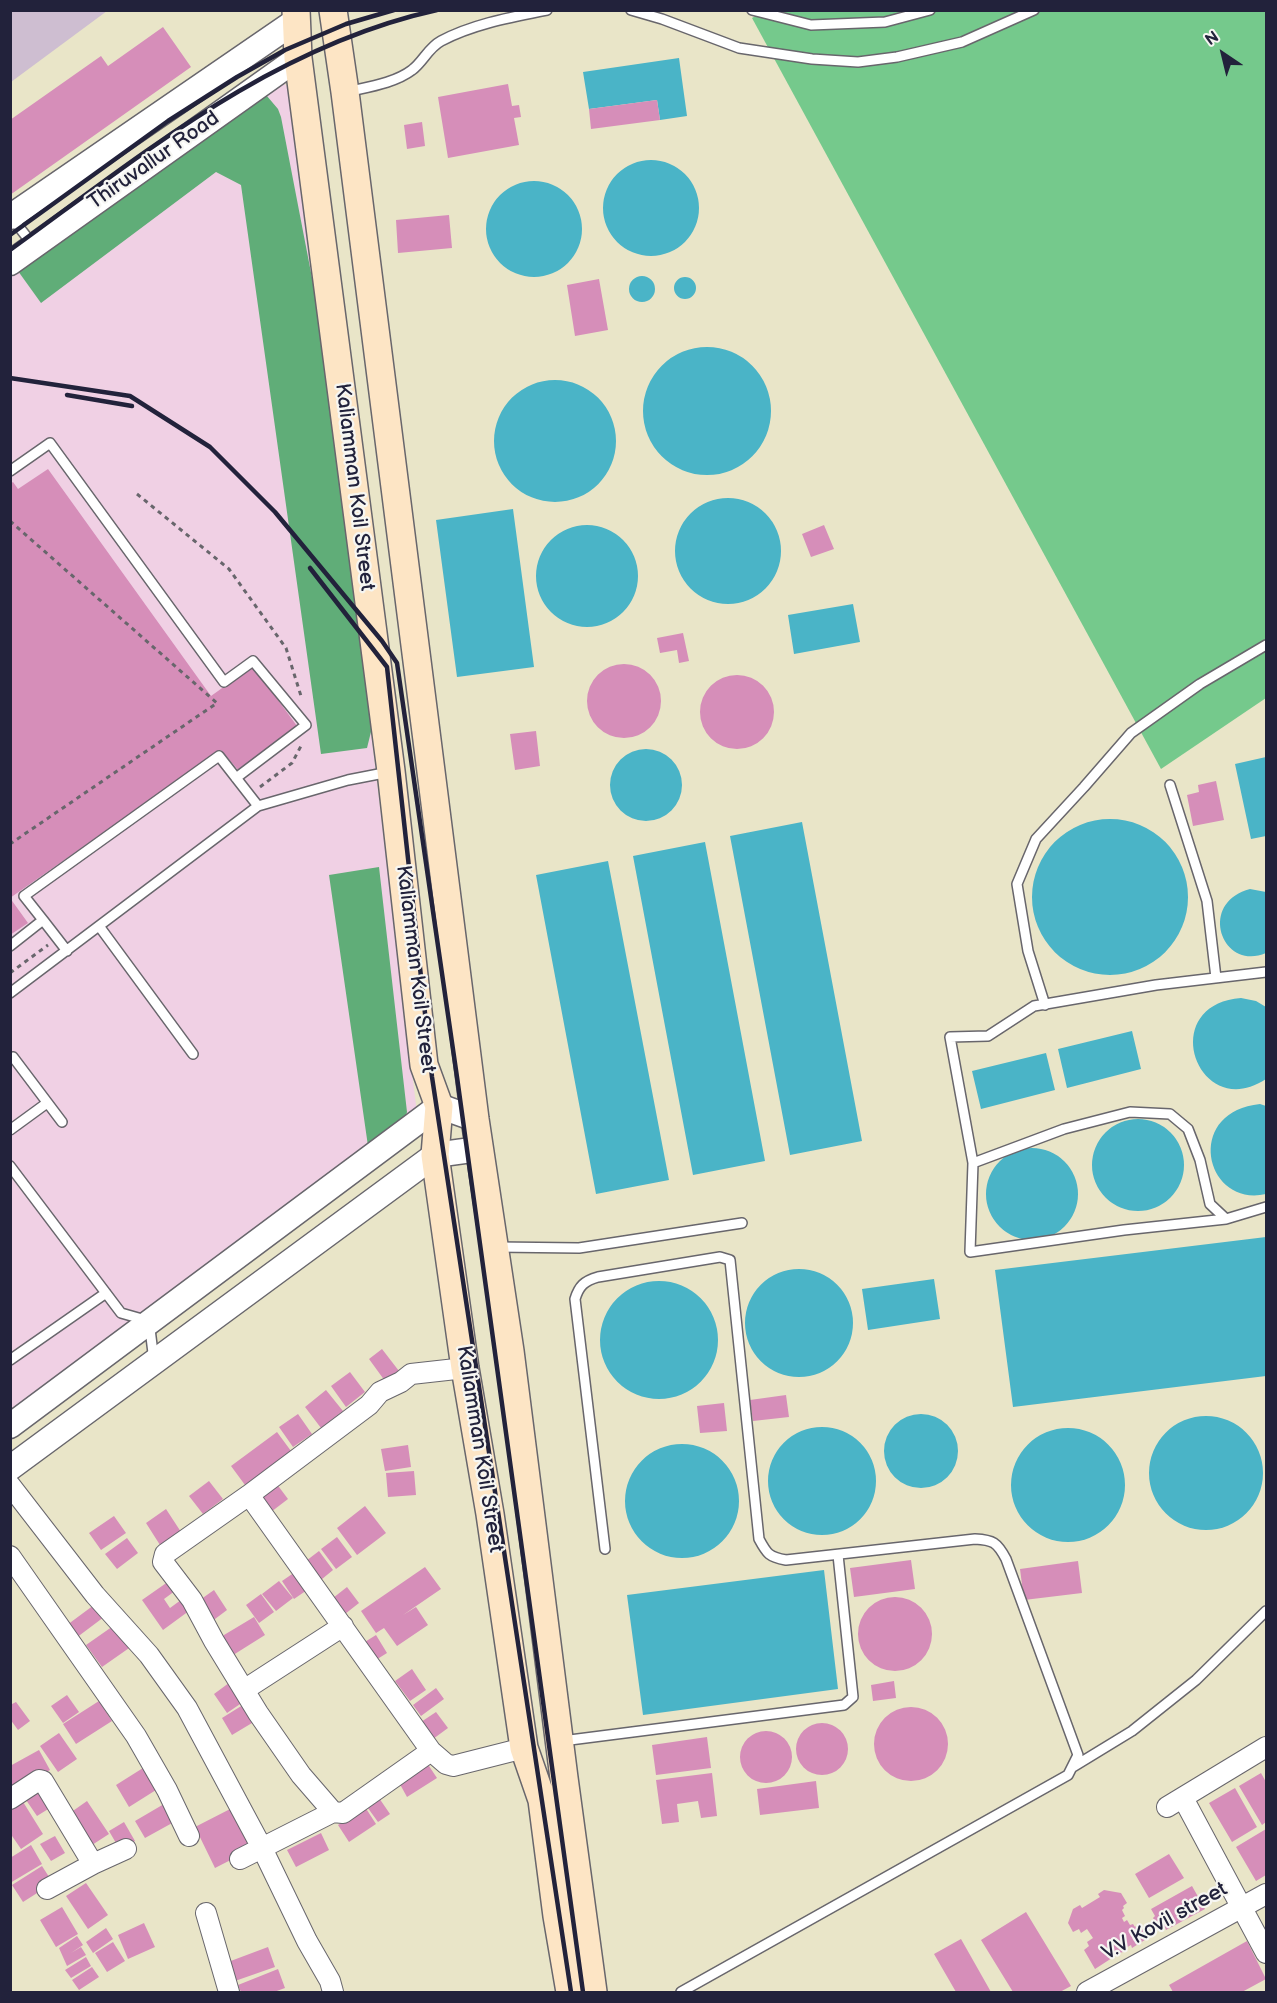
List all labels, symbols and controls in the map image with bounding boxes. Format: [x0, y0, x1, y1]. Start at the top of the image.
north arrow [1193, 24, 1253, 84]
text: N [1202, 28, 1223, 50]
street label: Thiruvallur Road [83, 106, 225, 216]
street label: Kaliamman Koil Street [329, 382, 379, 592]
street label: Kaliamman Koil Street [390, 864, 440, 1074]
street label: Kaliamman Koil Street [450, 1344, 508, 1554]
street label: V.V Kovil street [1098, 1877, 1232, 1967]

